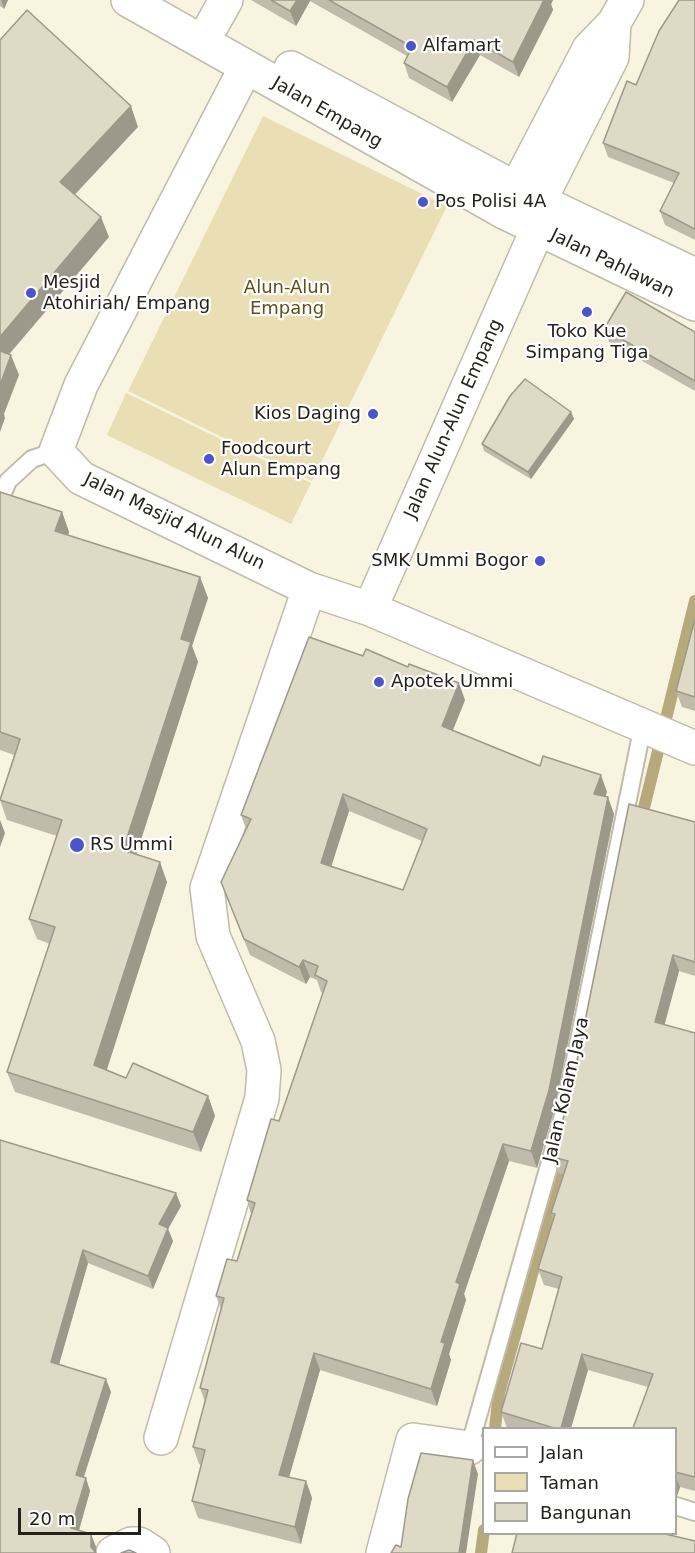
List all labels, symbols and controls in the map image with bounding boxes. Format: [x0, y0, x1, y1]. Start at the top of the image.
place label: Alfamart [423, 35, 501, 57]
marker: Alfamart [404, 39, 418, 53]
street label: Jalan Empang [268, 73, 386, 153]
place label: Pos Polisi 4A [435, 191, 546, 213]
marker: Pos Polisi 4A [416, 195, 430, 209]
street label: Jalan Pahlawan [547, 225, 677, 303]
place label: Mesjid Atohiriah/ Empang [43, 272, 210, 314]
park label: Alun-Alun Empang [244, 277, 330, 320]
marker: Mesjid Atohiriah/ Empang [24, 286, 38, 300]
marker: Toko Kue Simpang Tiga [580, 305, 594, 319]
street label: Jalan Alun-Alun Empang [400, 316, 508, 522]
place label: Toko Kue Simpang Tiga [526, 321, 648, 364]
place label: Kios Daging [254, 403, 361, 425]
marker: Kios Daging [366, 407, 380, 421]
place label: Foodcourt Alun Empang [221, 438, 341, 480]
marker: Foodcourt Alun Empang [202, 452, 216, 466]
street label: Jalan Masjid Alun Alun [80, 469, 268, 575]
place label: SMK Ummi Bogor [371, 550, 528, 572]
marker: SMK Ummi Bogor [533, 554, 547, 568]
place label: Apotek Ummi [391, 671, 513, 693]
marker: Apotek Ummi [372, 675, 386, 689]
place label: RS Ummi [90, 834, 173, 856]
marker: RS Ummi [68, 836, 86, 854]
street label: Jalan Kolam Jaya [540, 1015, 594, 1165]
legend [482, 1427, 677, 1535]
text: Jalan [540, 1442, 584, 1463]
text: Taman [540, 1472, 599, 1493]
scale bar [21, 1496, 144, 1534]
text: Bangunan [540, 1502, 631, 1523]
text: 20 m [29, 1508, 75, 1529]

